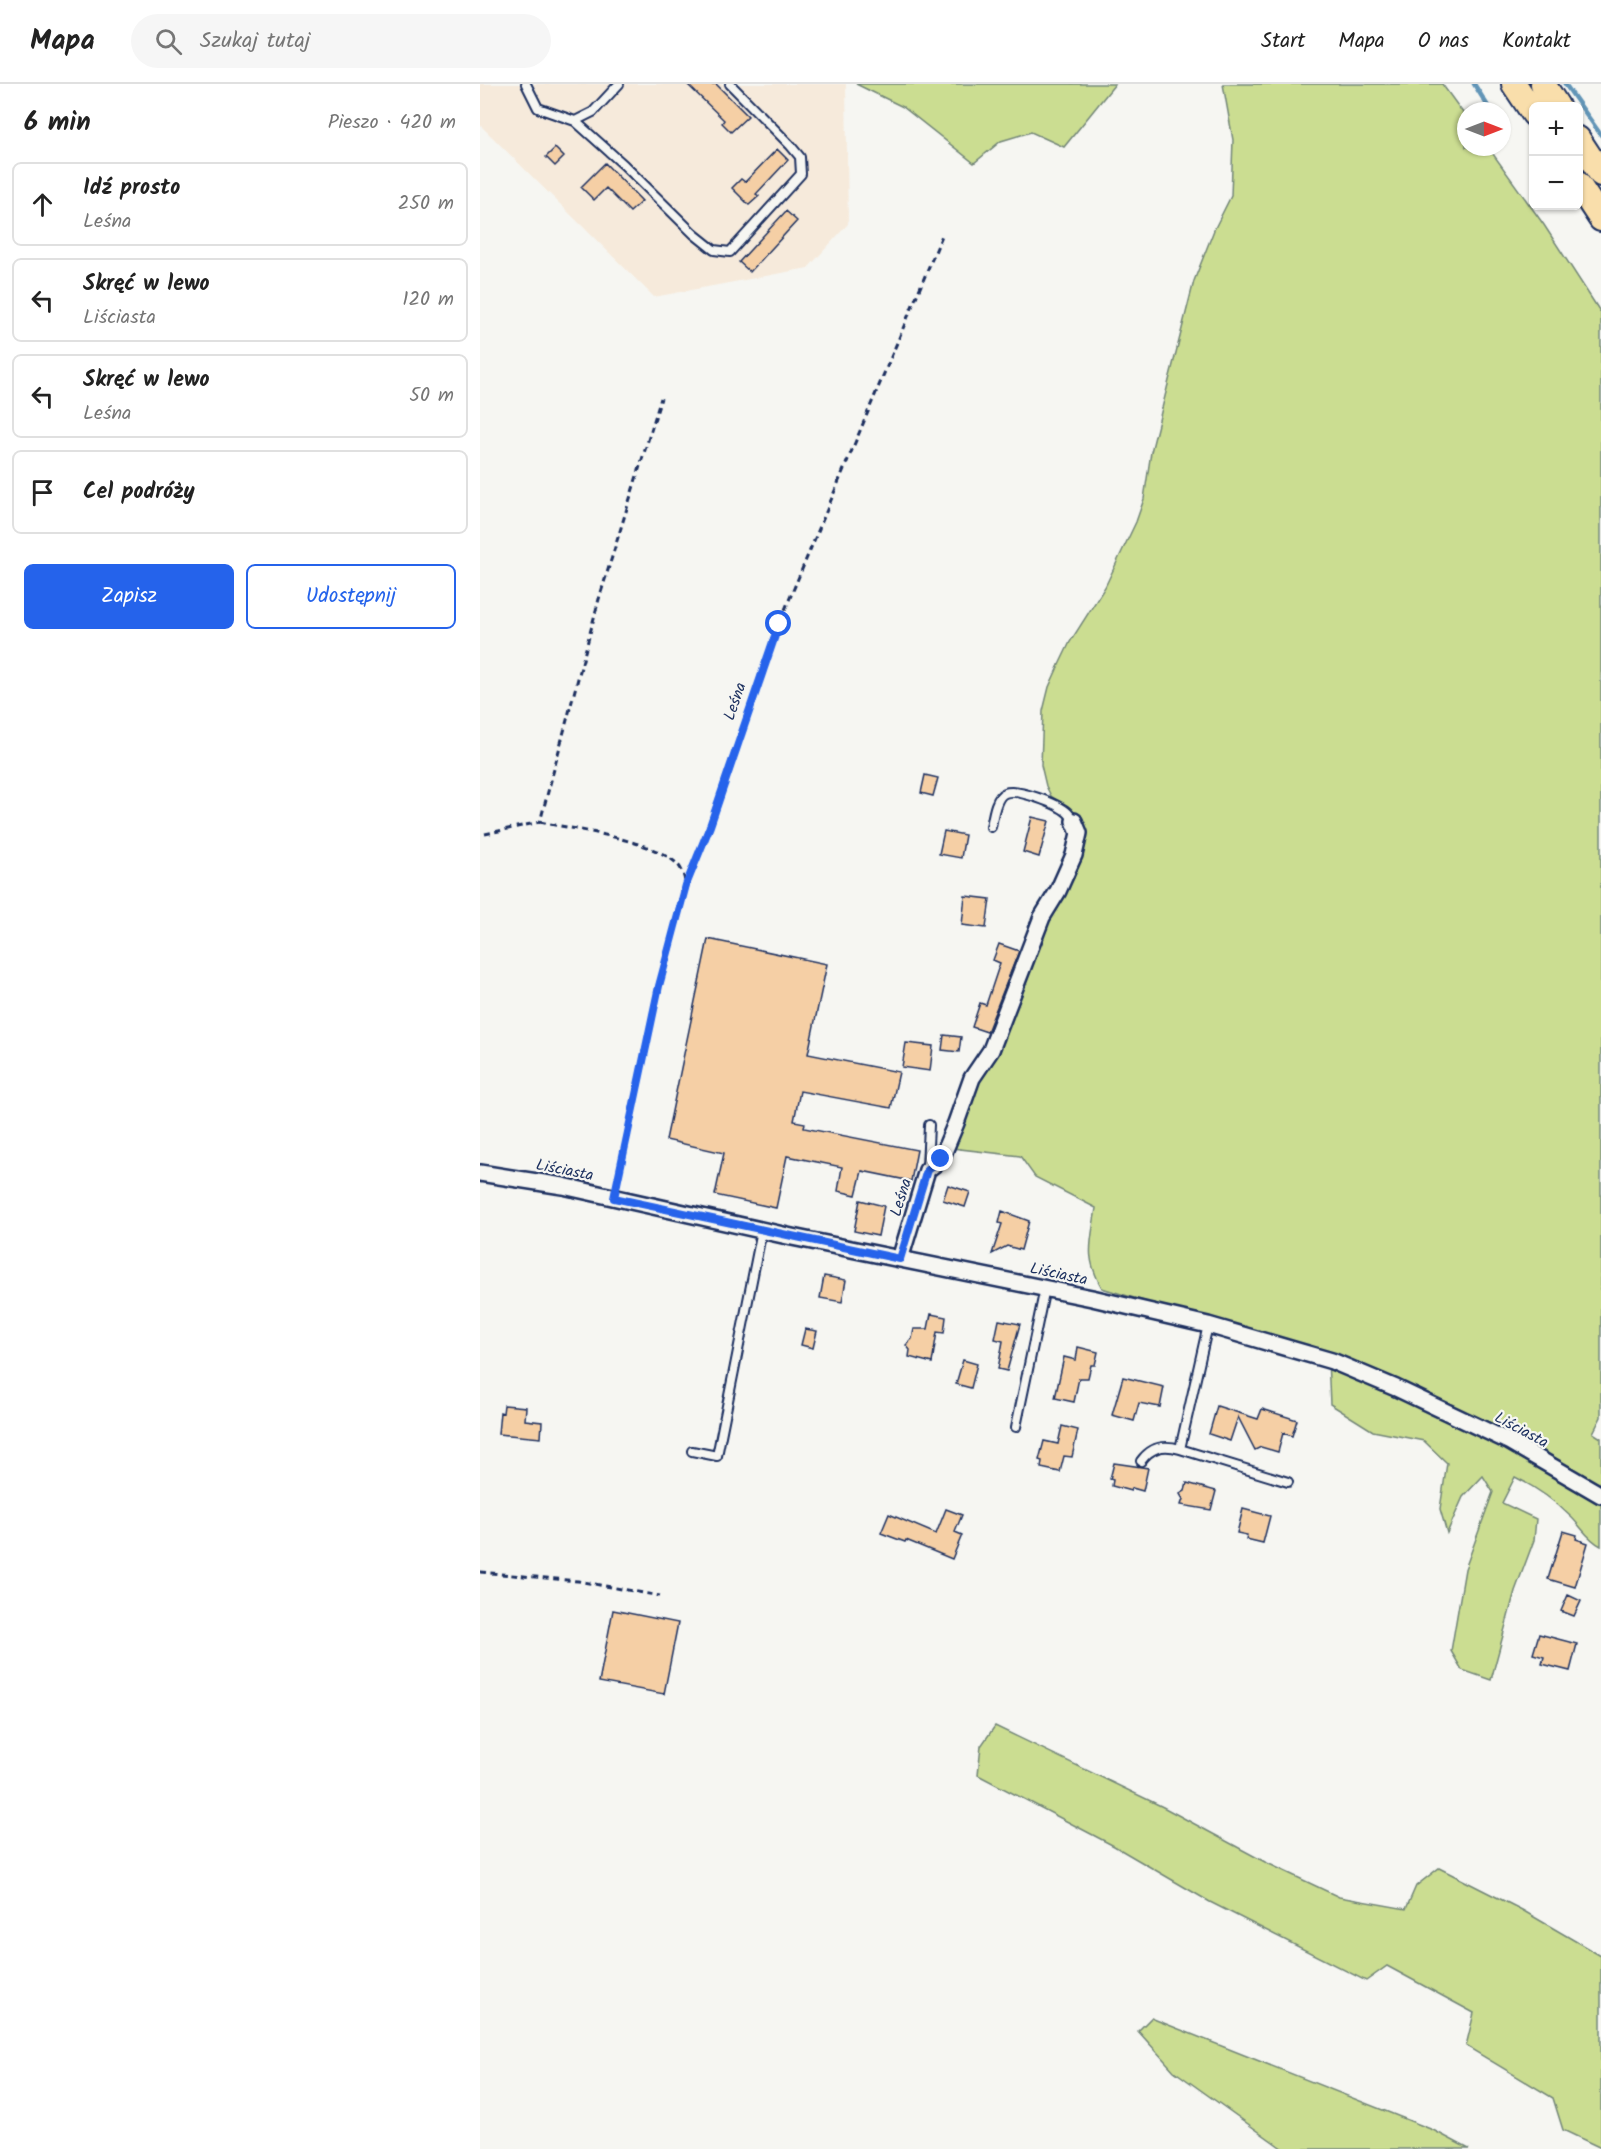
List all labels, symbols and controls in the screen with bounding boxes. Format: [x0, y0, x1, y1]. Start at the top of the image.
search box [131, 14, 551, 68]
text: Mapa [30, 19, 95, 64]
text: Szukaj tutaj [200, 24, 310, 59]
icon: search [152, 25, 185, 58]
text: Start [1261, 25, 1305, 58]
text: Mapa [1338, 25, 1385, 58]
text: O nas [1418, 25, 1469, 58]
text: Kontakt [1502, 25, 1571, 58]
text: 6 min [24, 102, 91, 144]
north arrow [1457, 102, 1511, 156]
map controls [1529, 102, 1583, 210]
button: + [1529, 102, 1583, 156]
text: Pieszo · 420 m [328, 107, 456, 139]
button: − [1529, 156, 1583, 210]
text: Idź prosto [83, 171, 180, 206]
icon: ahead [26, 188, 59, 221]
text: 250 m [398, 188, 454, 220]
text: Leśna [83, 206, 131, 238]
text: Skręć w lewo [83, 267, 210, 302]
icon: left [26, 284, 59, 317]
text: 120 m [402, 284, 454, 316]
text: Liściasta [83, 302, 156, 334]
text: Skręć w lewo [83, 363, 210, 398]
icon: left [26, 380, 59, 413]
text: 50 m [409, 380, 454, 412]
text: Leśna [83, 398, 131, 430]
text: Cel podróży [83, 475, 195, 510]
icon: arrive [26, 476, 59, 509]
button: Zapisz [24, 564, 234, 629]
button: Udostępnij [246, 564, 456, 629]
route start [765, 610, 791, 636]
street label: Leśna [717, 679, 754, 724]
route end [927, 1145, 953, 1171]
street label: Liściasta [534, 1153, 596, 1188]
street label: Leśna [884, 1175, 919, 1220]
street label: Liściasta [1028, 1256, 1090, 1293]
street label: Liściasta [1490, 1406, 1553, 1455]

